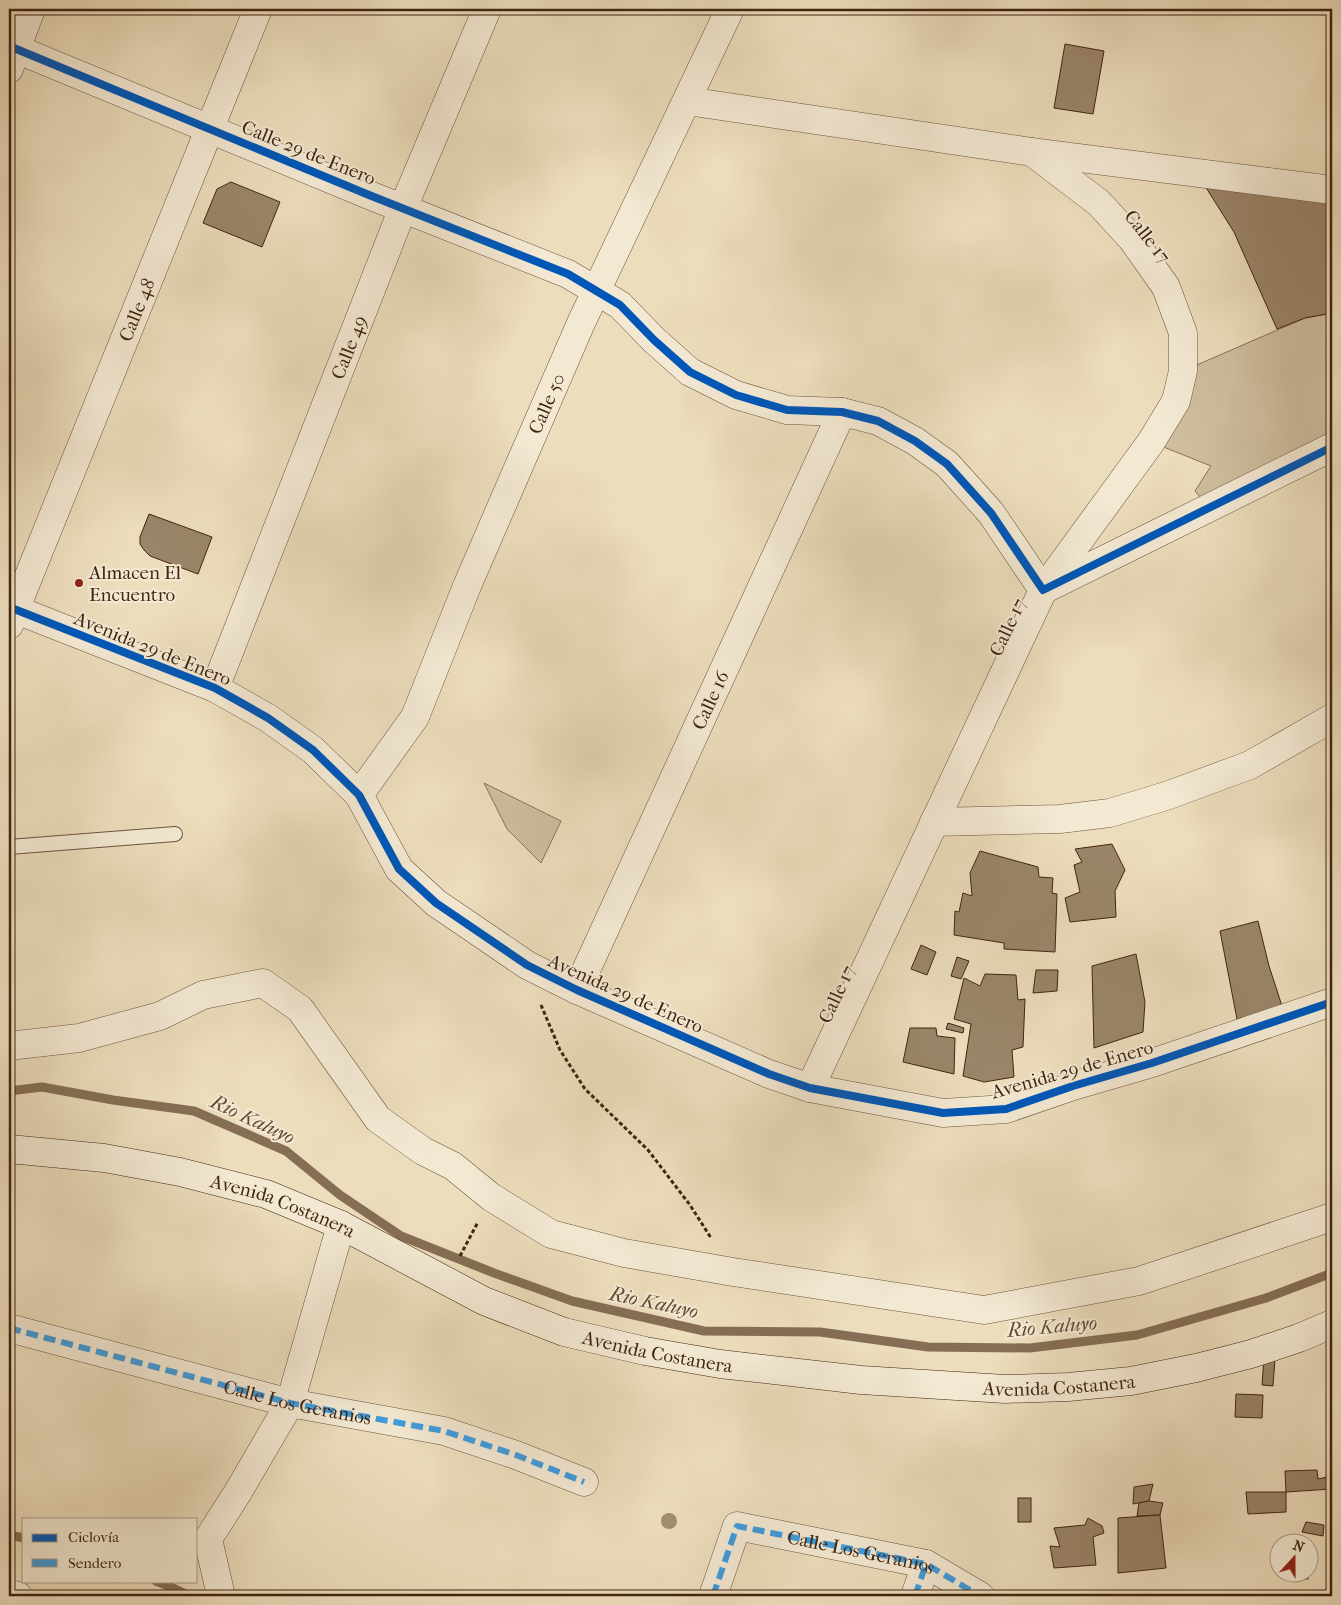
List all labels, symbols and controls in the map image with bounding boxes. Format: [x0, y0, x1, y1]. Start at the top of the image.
street label: Calle 29 de Enero [238, 116, 379, 190]
street label: Calle 17 [1120, 206, 1175, 268]
street label: Calle 48 [115, 275, 160, 345]
street label: Calle 49 [327, 313, 372, 383]
street label: Calle 50 [524, 370, 570, 438]
place label: Almacen El Encuentro [88, 562, 181, 606]
marker: Almacen El Encuentro [73, 577, 85, 589]
street label: Calle 17 [985, 595, 1031, 660]
street label: Avenida 29 de Enero [70, 607, 235, 691]
street label: Calle 16 [688, 667, 734, 733]
street label: Avenida 29 de Enero [544, 949, 707, 1038]
street label: Calle 17 [814, 962, 860, 1027]
street label: Avenida 29 de Enero [988, 1036, 1156, 1104]
water label: Rio Kaluyo [205, 1089, 299, 1149]
street label: Avenida Costanera [207, 1170, 359, 1243]
water label: Rio Kaluyo [605, 1281, 700, 1323]
water label: Rio Kaluyo [1004, 1311, 1098, 1342]
street label: Avenida Costanera [579, 1326, 734, 1377]
street label: Avenida Costanera [981, 1371, 1136, 1401]
street label: Calle Los Geranios [221, 1376, 373, 1430]
legend [22, 1518, 198, 1582]
street label: Calle Los Geranios [785, 1526, 939, 1579]
text: Ciclovía [68, 1528, 120, 1546]
north arrow [1268, 1532, 1318, 1582]
text: N [1290, 1536, 1307, 1556]
text: Sendero [68, 1554, 122, 1572]

